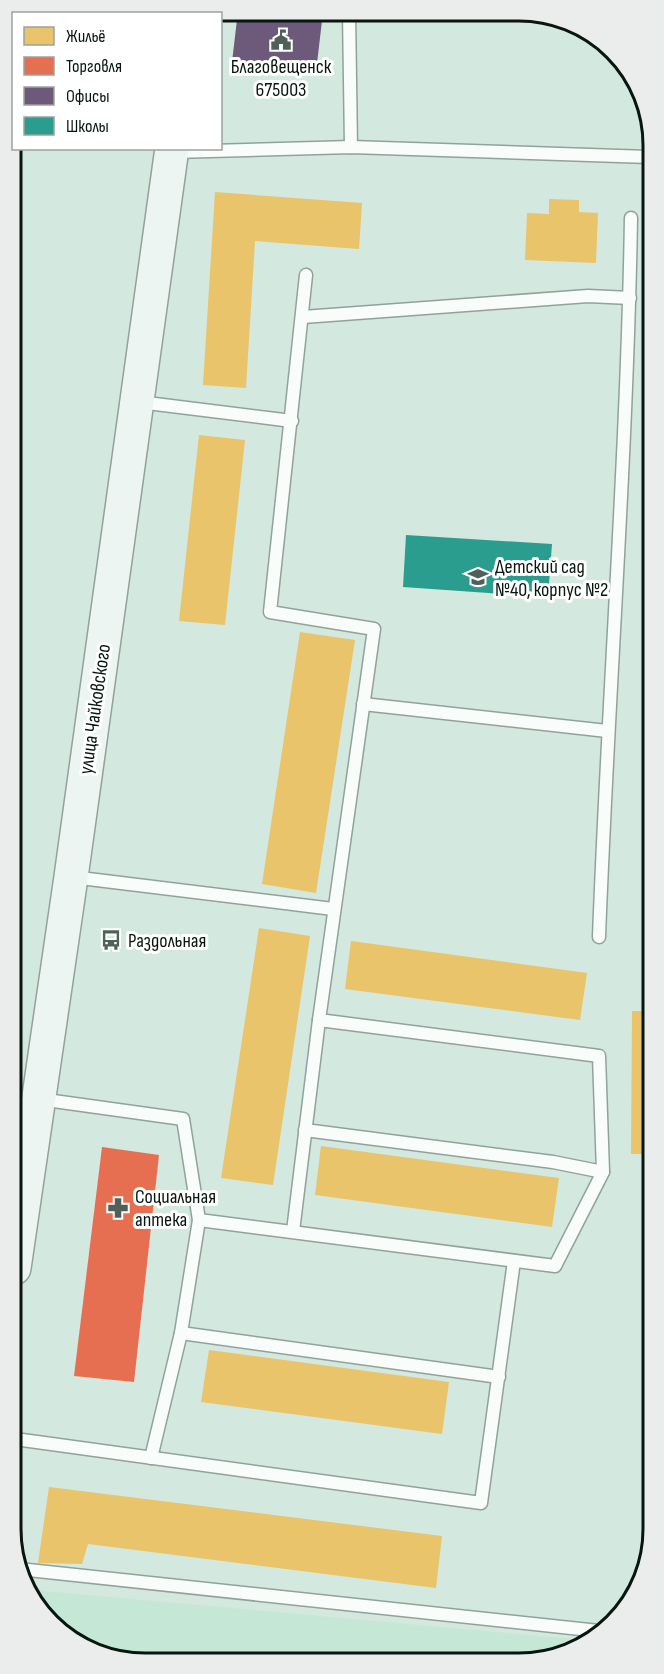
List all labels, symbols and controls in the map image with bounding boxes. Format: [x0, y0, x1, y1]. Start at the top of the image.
legend [12, 12, 222, 150]
text: Жильё [66, 26, 106, 47]
public building icon: Благовещенск 675003 [269, 28, 293, 52]
place label: Благовещенск 675003 [231, 55, 332, 102]
text: Торговля [66, 56, 122, 77]
text: Офисы [66, 86, 110, 107]
text: Школы [66, 116, 109, 137]
place label: Детский сад №40, корпус №2 [495, 555, 608, 602]
school or university icon: Детский сад №40, корпус №2 [466, 565, 490, 589]
street label: улица Чайковского [74, 642, 116, 776]
bus stop icon: Раздольная [99, 928, 123, 952]
place label: Раздольная [128, 929, 206, 953]
place label: Социальная аптека [135, 1185, 216, 1232]
pharmacy icon: Социальная аптека [106, 1196, 130, 1220]

